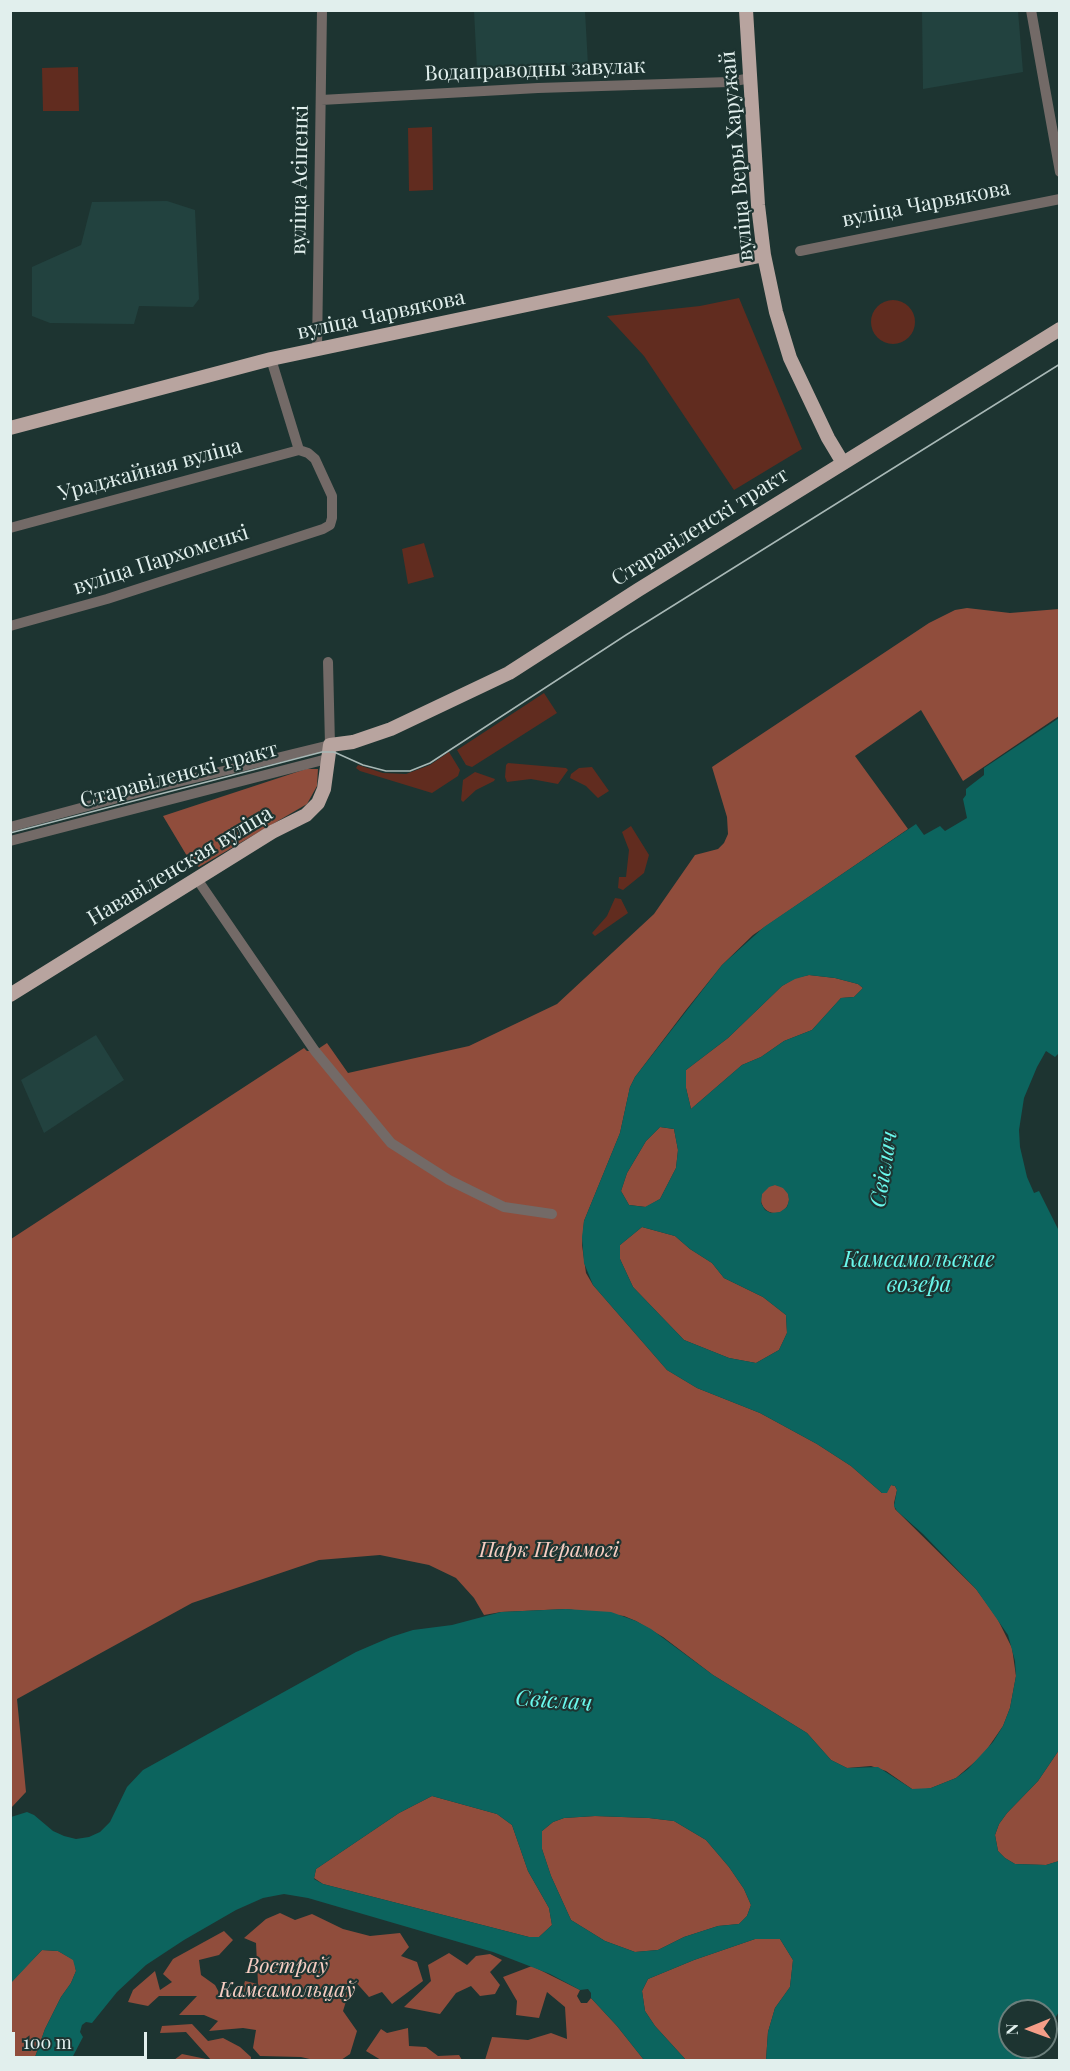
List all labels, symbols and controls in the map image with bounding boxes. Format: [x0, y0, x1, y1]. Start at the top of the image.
street label: вуліца Веры Харужай [715, 50, 759, 262]
street label: Водаправодны завулак [424, 54, 646, 86]
street label: вуліца Асіпенкі [286, 105, 314, 255]
street label: вуліца Чарвякова [840, 175, 1012, 233]
street label: вуліца Чарвякова [295, 285, 467, 345]
street label: Ураджайная вуліца [56, 433, 244, 507]
street label: Старавіленскі тракт [607, 462, 793, 592]
street label: вуліца Пархоменкі [70, 520, 252, 600]
street label: Старавіленскі тракт [77, 736, 281, 814]
street label: Нававіленская вуліца [83, 801, 277, 931]
water label: Свіслач [865, 1129, 903, 1209]
water label: Камсамольскае возера [843, 1247, 995, 1298]
park label: Парк Перамогі [479, 1537, 619, 1563]
water label: Свіслач [515, 1685, 593, 1717]
park label: Востраў Камсамольцаў [219, 1953, 355, 2003]
north arrow [998, 1999, 1058, 2059]
scale bar [15, 2020, 150, 2058]
text: N [1001, 2023, 1022, 2035]
text: 100 m [23, 2030, 72, 2054]

